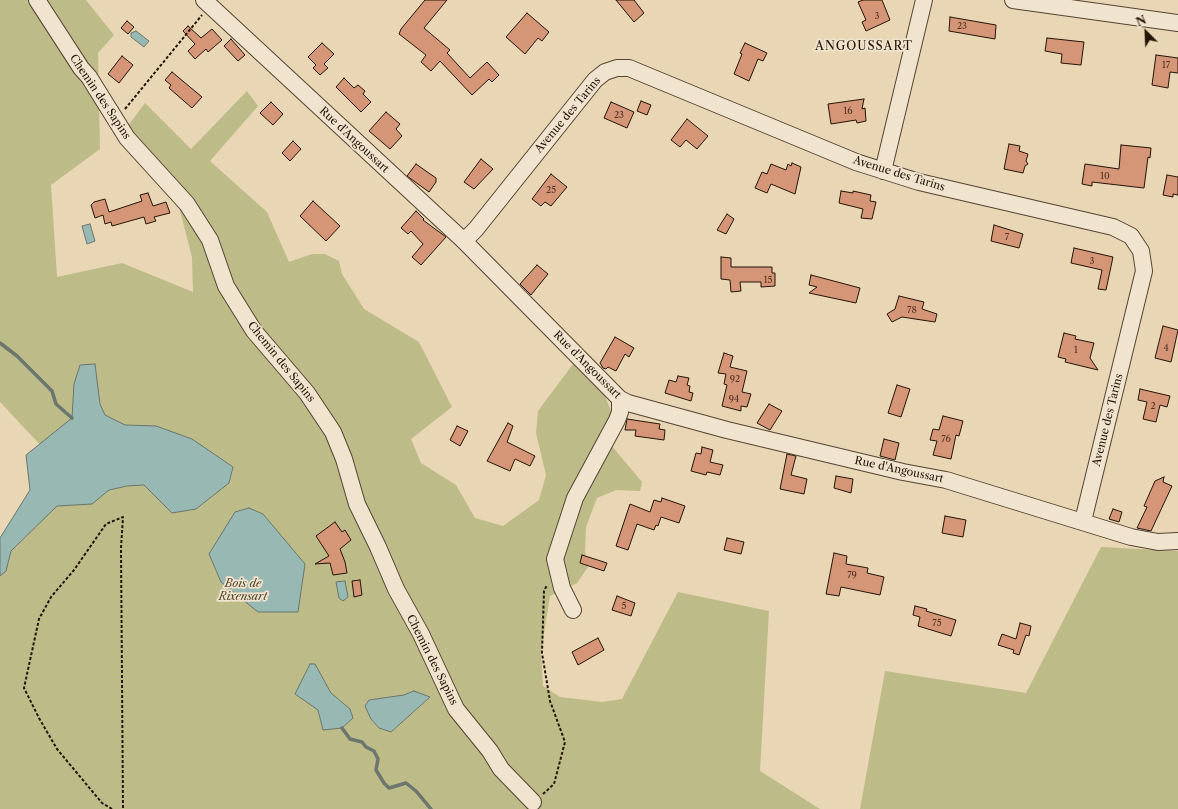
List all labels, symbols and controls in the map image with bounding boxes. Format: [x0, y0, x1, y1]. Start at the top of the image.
house number: 3 [875, 11, 879, 21]
north arrow [1126, 12, 1166, 52]
text: N [1134, 13, 1148, 29]
house number: 23 [957, 21, 967, 31]
district label: ANGOUSSART [815, 40, 913, 54]
street label: Chemin des Sapins [67, 52, 133, 142]
house number: 17 [1162, 60, 1170, 70]
street label: Avenue des Tarins [532, 74, 604, 156]
street label: Rue d'Angoussart [316, 104, 392, 176]
house number: 16 [843, 106, 853, 116]
house number: 23 [614, 110, 624, 120]
street label: Avenue des Tarins [852, 154, 946, 194]
house number: 10 [1100, 171, 1110, 181]
house number: 25 [546, 185, 556, 195]
house number: 7 [1005, 232, 1009, 242]
house number: 3 [1090, 256, 1094, 266]
house number: 15 [764, 275, 772, 285]
house number: 78 [907, 305, 917, 315]
street label: Chemin des Sapins [245, 319, 317, 405]
street label: Rue d'Angoussart [550, 328, 624, 402]
house number: 4 [1163, 343, 1169, 353]
house number: 1 [1074, 345, 1078, 355]
street label: Avenue des Tarins [1090, 372, 1126, 468]
house number: 92 [730, 374, 740, 384]
house number: 94 [729, 394, 739, 404]
house number: 2 [1150, 401, 1156, 411]
house number: 76 [941, 434, 951, 444]
street label: Rue d'Angoussart [853, 454, 945, 486]
house number: 79 [847, 570, 857, 580]
park label: Bois de Rixensart [219, 577, 267, 603]
house number: 5 [622, 601, 626, 611]
street label: Chemin des Sapins [403, 613, 461, 707]
house number: 75 [932, 618, 942, 628]

